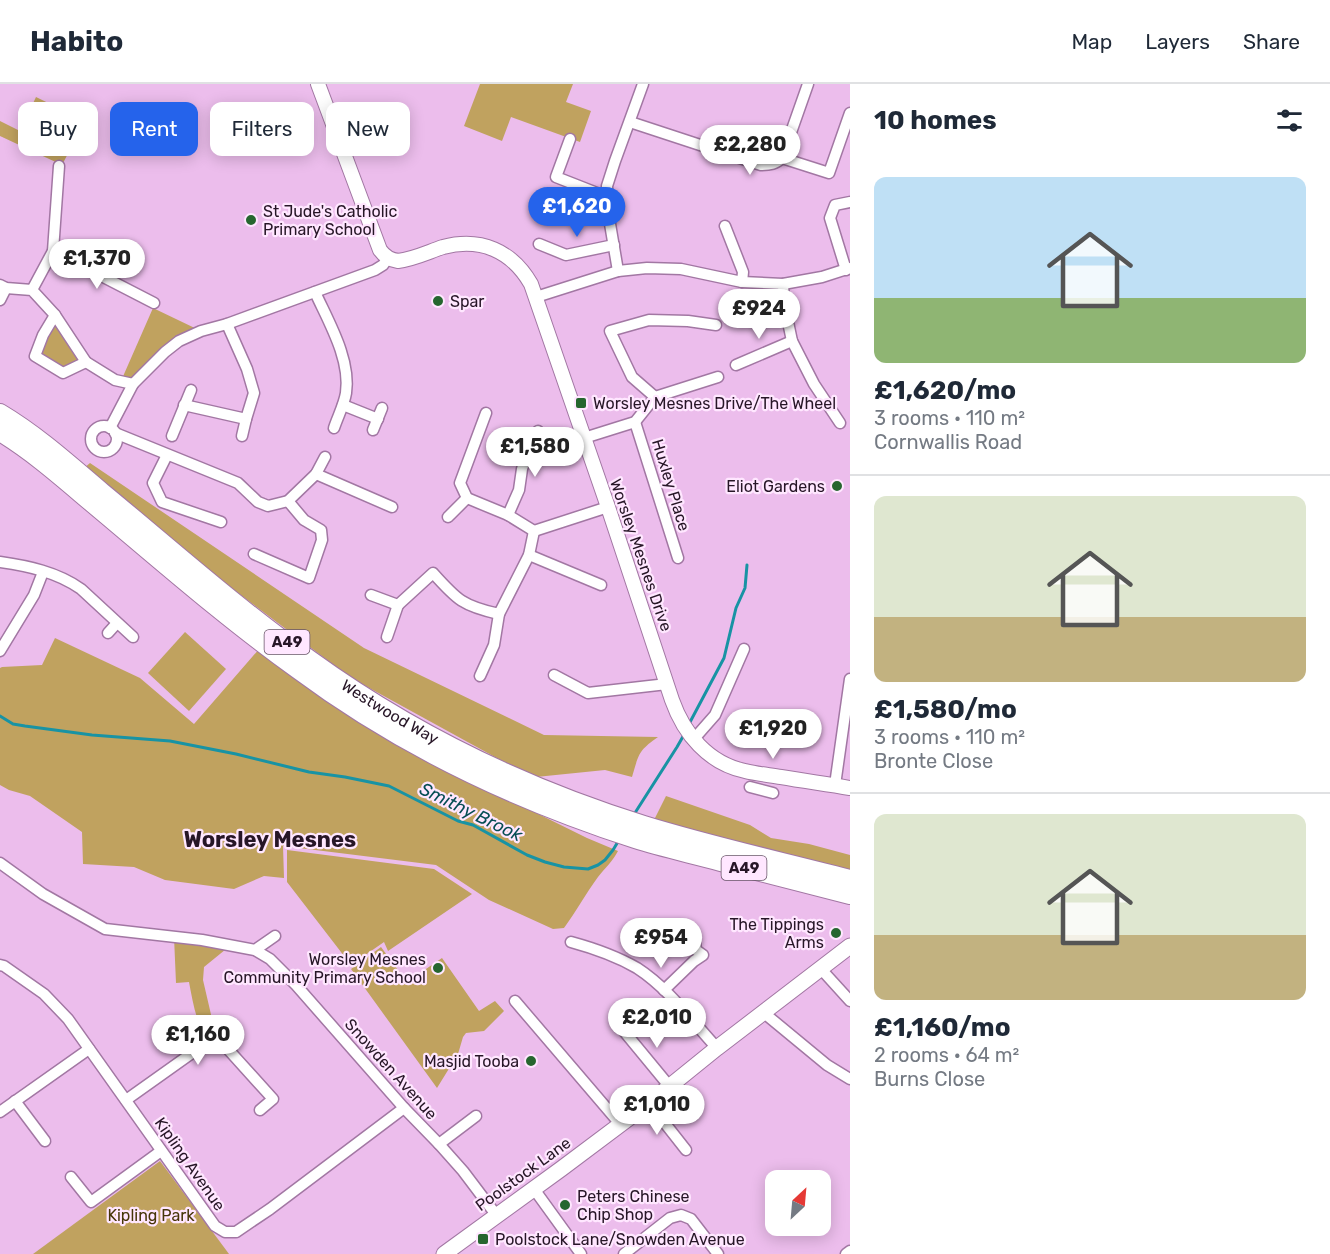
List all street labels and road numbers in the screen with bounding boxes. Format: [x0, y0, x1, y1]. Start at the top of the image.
street label: Huxley Place [648, 437, 694, 533]
street label: Worsley Mesnes Drive [606, 476, 676, 634]
road number: A49 [264, 630, 310, 654]
street label: Westwood Way [338, 675, 442, 748]
road number: A49 [722, 856, 766, 880]
street label: Snowden Avenue [341, 1015, 441, 1123]
street label: Kipling Avenue [151, 1114, 229, 1214]
street label: Poolstock Lane [472, 1133, 574, 1215]

